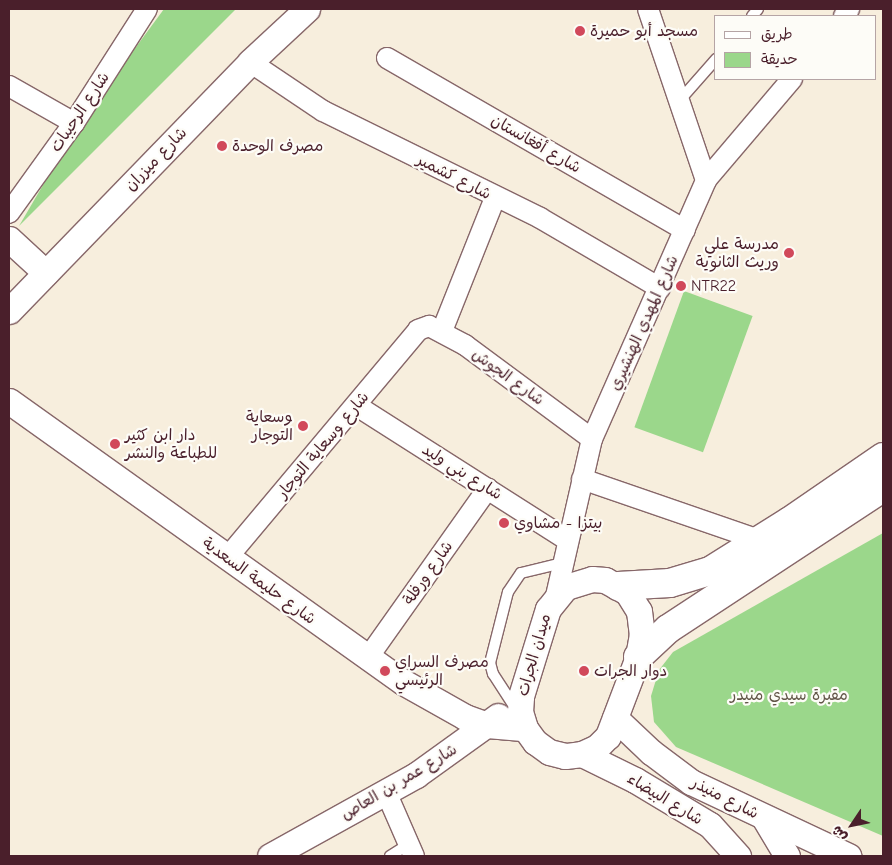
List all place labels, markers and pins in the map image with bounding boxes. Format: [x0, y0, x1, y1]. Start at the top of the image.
place label: مسجد أبو حميرة [590, 21, 698, 41]
marker: مسجد أبو حميرة [574, 25, 586, 37]
place label: مصرف الوحدة [232, 136, 323, 156]
marker: مصرف الوحدة [216, 140, 228, 152]
place label: مدرسة علي وريث الثانوية [696, 234, 779, 272]
marker: مدرسة علي وريث الثانوية [783, 247, 795, 259]
place label: NTR22 [691, 276, 736, 296]
marker: NTR22 [675, 280, 687, 292]
place label: وسعاية التوجار [246, 407, 293, 445]
marker: وسعاية التوجار [297, 420, 309, 432]
place label: دار ابن كثير للطباعة والنشر [125, 425, 217, 463]
marker: دار ابن كثير للطباعة والنشر [109, 438, 121, 450]
place label: بيتزا - مشاوي [514, 513, 602, 533]
marker: بيتزا - مشاوي [498, 517, 510, 529]
place label: مصرف السراي الرئيسي [395, 652, 489, 690]
place label: دوار الجرات [594, 661, 667, 681]
marker: مصرف السراي الرئيسي [379, 665, 391, 677]
marker: دوار الجرات [578, 665, 590, 677]

